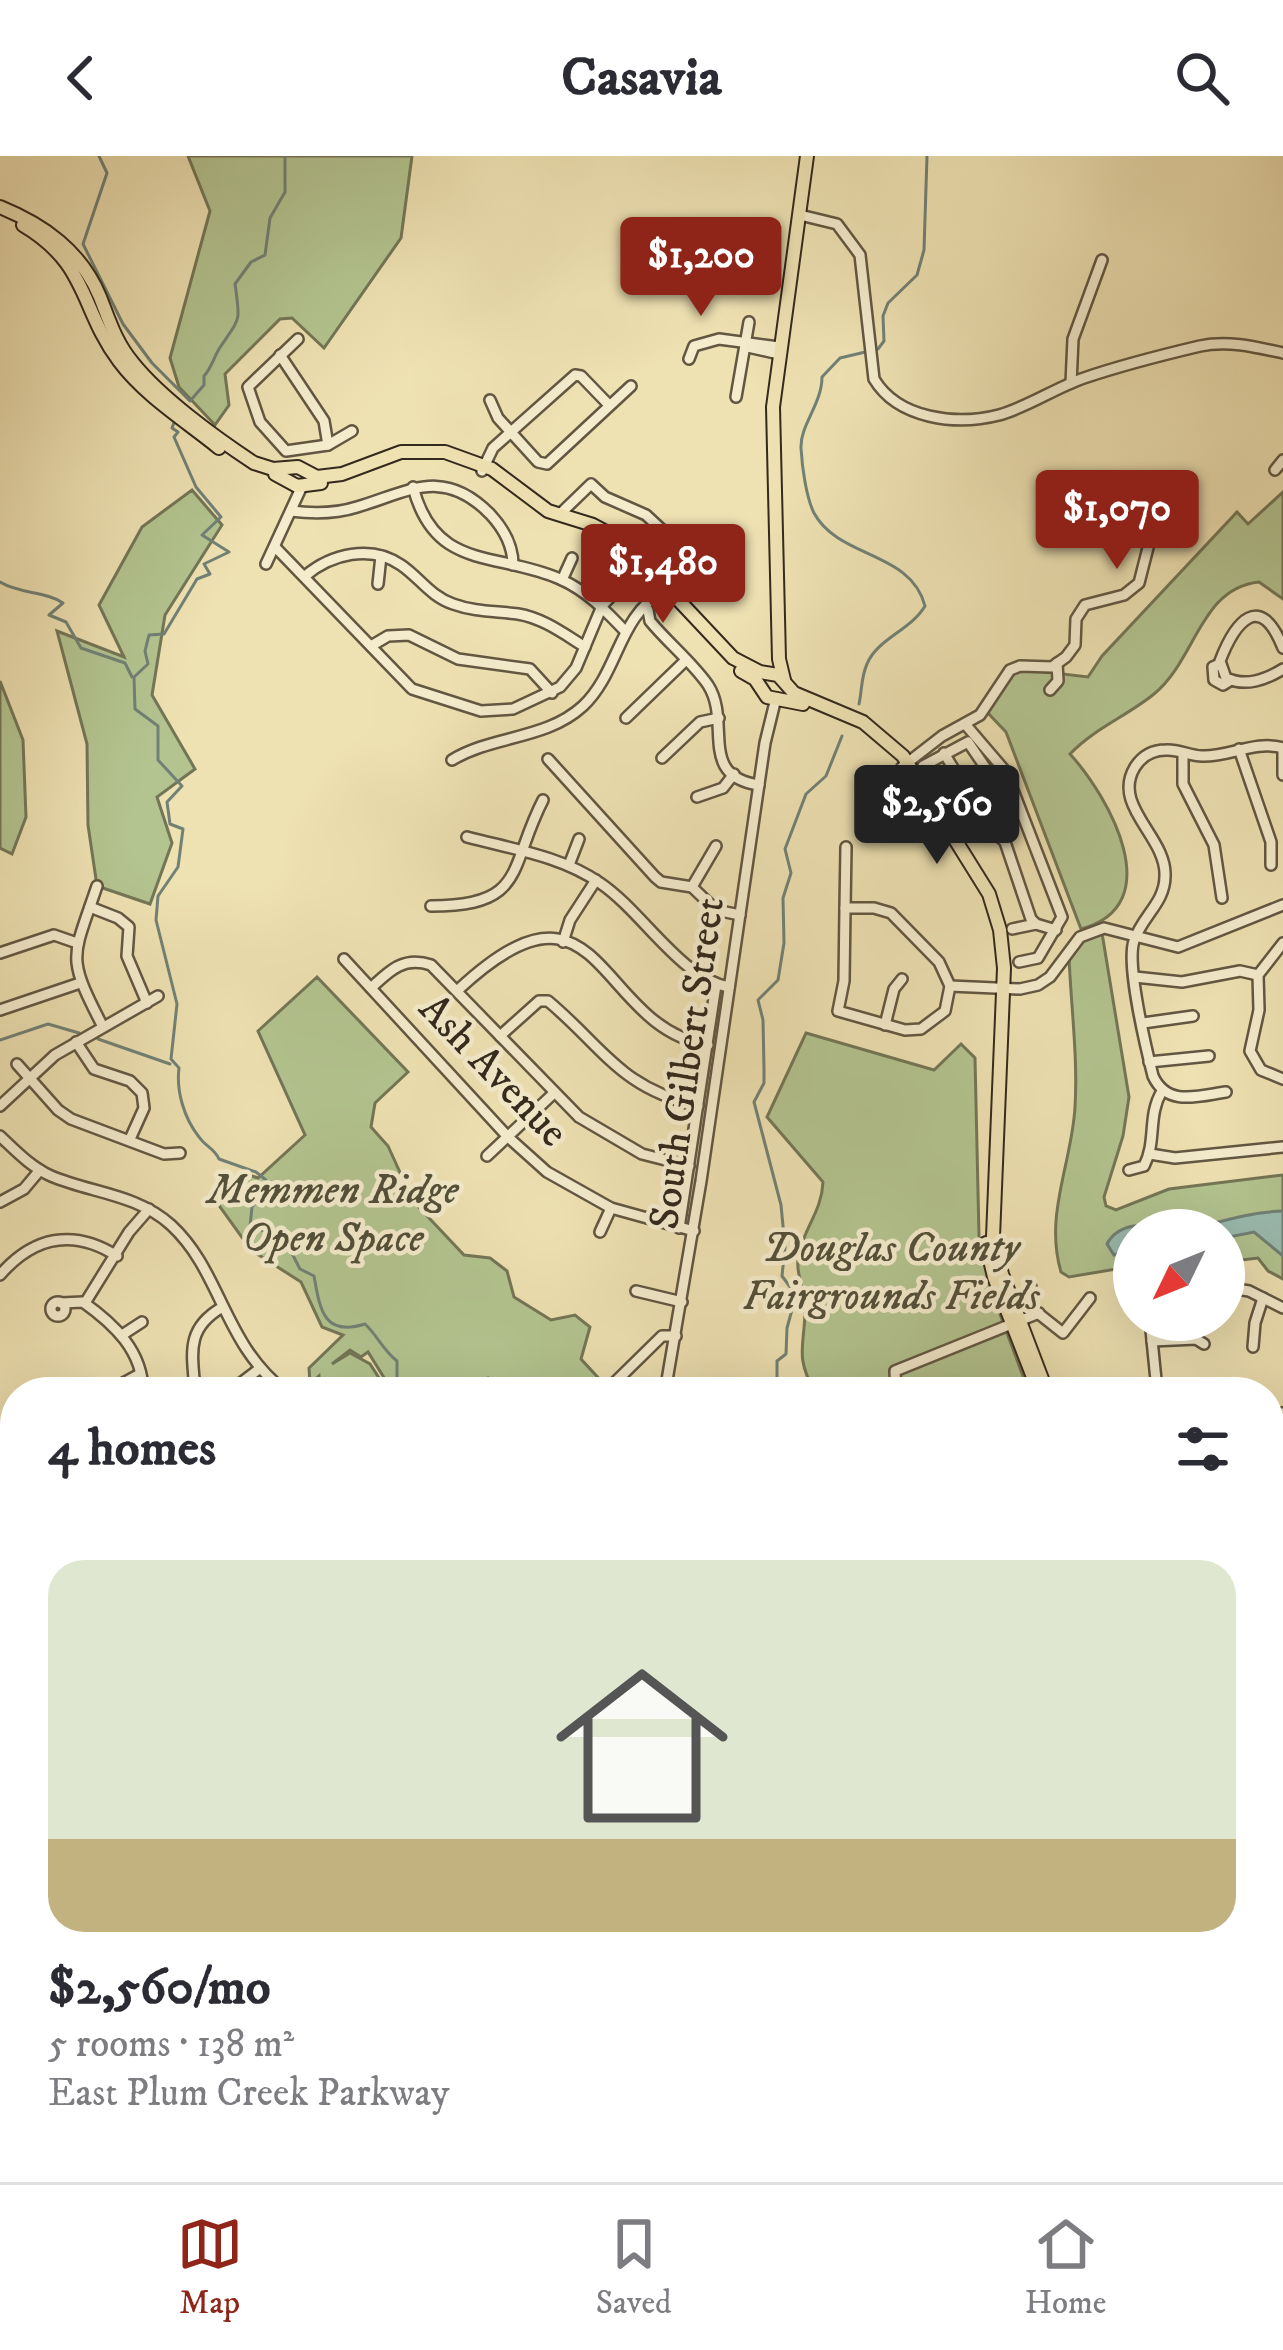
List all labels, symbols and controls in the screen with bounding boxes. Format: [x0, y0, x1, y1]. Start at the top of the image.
icon: back [48, 45, 114, 111]
text: Casavia [561, 45, 722, 112]
icon: search [1169, 45, 1235, 111]
pin: $1,200 [603, 217, 799, 319]
text: $1,200 [647, 231, 755, 280]
pin: $1,070 [1019, 470, 1215, 572]
text: $1,070 [1063, 484, 1171, 533]
pin: $1,480 [565, 524, 761, 626]
text: $1,480 [608, 538, 718, 587]
pin: $2,560 [839, 765, 1035, 867]
text: $2,560 [881, 779, 993, 828]
street label: South Gilbert Street [639, 894, 737, 1233]
street label: Ash Avenue [407, 984, 579, 1159]
park label: Memmen Ridge Open Space [205, 1165, 460, 1265]
north arrow [1113, 1209, 1245, 1341]
map controls [1113, 1209, 1245, 1341]
park label: Douglas County Fairgrounds Fields [742, 1223, 1041, 1323]
icon: filters [1170, 1416, 1236, 1482]
text: 4 homes [48, 1417, 216, 1481]
icon: home [534, 1638, 750, 1854]
text: $2,560/mo [48, 1956, 271, 2020]
text: 5 rooms · 138 m² [48, 2020, 294, 2069]
text: East Plum Creek Parkway [48, 2069, 449, 2118]
tab: Map [177, 2211, 243, 2324]
tab: Saved [596, 2211, 672, 2324]
tab: Home [1025, 2211, 1106, 2324]

